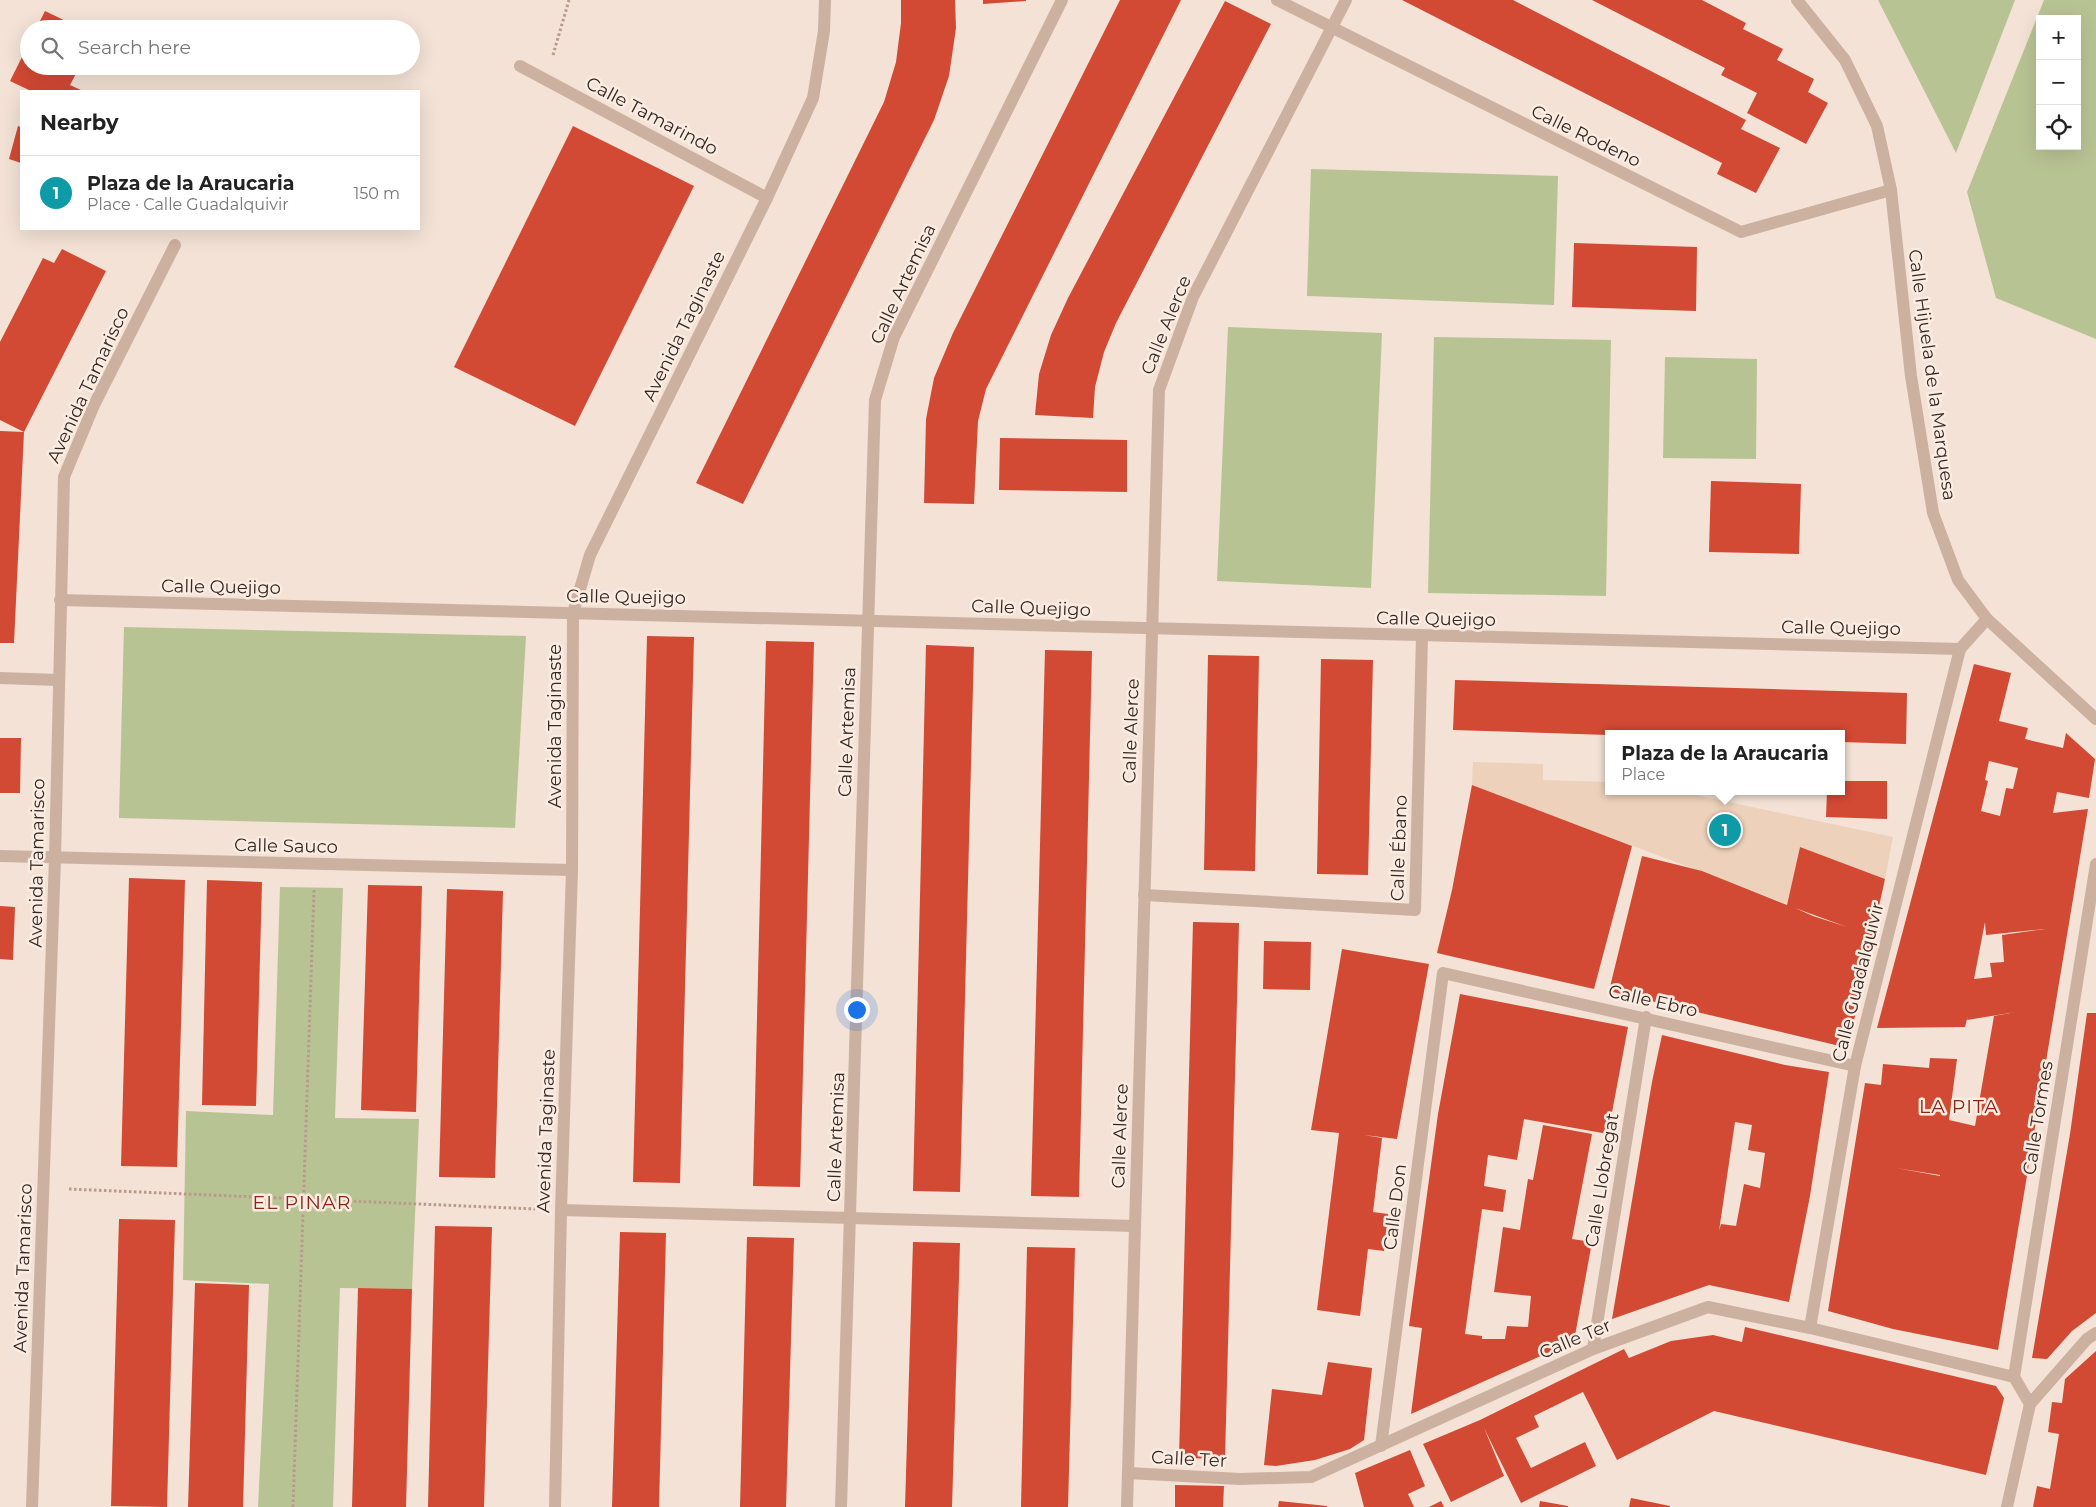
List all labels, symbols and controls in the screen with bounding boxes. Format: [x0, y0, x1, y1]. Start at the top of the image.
map controls [2036, 15, 2081, 150]
button: + [2036, 15, 2081, 60]
search box [20, 20, 420, 75]
icon: search [38, 34, 66, 62]
text: Search here [78, 36, 191, 59]
button: − [2036, 60, 2081, 105]
street label: Calle Tamarindo [582, 72, 722, 160]
street label: Calle Rodeno [1528, 100, 1644, 172]
button: locate [2036, 105, 2081, 150]
text: Nearby [40, 110, 119, 135]
text: Plaza de la Araucaria [87, 172, 294, 195]
text: 1 [53, 184, 59, 203]
text: 150 m [353, 184, 400, 203]
text: Place · Calle Guadalquivir [87, 195, 289, 214]
street label: Calle Artemisa [866, 220, 940, 348]
street label: Avenida Taginaste [638, 247, 730, 405]
street label: Calle Hijuela de la Marquesa [1903, 248, 1961, 502]
street label: Calle Alerce [1136, 272, 1196, 378]
street label: Avenida Tamarisco [42, 304, 134, 466]
street label: Calle Quejigo [161, 575, 281, 599]
street label: Calle Quejigo [566, 585, 686, 609]
street label: Calle Quejigo [971, 595, 1091, 621]
street label: Calle Quejigo [1376, 607, 1496, 631]
street label: Calle Quejigo [1781, 616, 1901, 640]
street label: Avenida Taginaste [544, 644, 566, 808]
street label: Calle Artemisa [834, 667, 860, 797]
street label: Calle Alerce [1118, 678, 1144, 784]
popup [1605, 730, 1845, 795]
text: Plaza de la Araucaria [1621, 742, 1829, 765]
text: Place [1621, 765, 1665, 784]
street label: Avenida Tamarisco [25, 778, 49, 948]
street label: Calle Ébano [1386, 794, 1412, 902]
pin: 1 [1709, 811, 1741, 849]
street label: Calle Sauco [234, 834, 338, 858]
street label: Calle Guadalquivir [1828, 900, 1888, 1064]
street label: Calle Ebro [1606, 980, 1700, 1022]
your location [844, 997, 870, 1023]
street label: Avenida Taginaste [532, 1048, 560, 1214]
street label: Calle Tormes [2018, 1059, 2058, 1177]
street label: Calle Artemisa [823, 1072, 849, 1202]
street label: Calle Alerce [1107, 1083, 1133, 1189]
district label: LA PITA [1919, 1095, 1999, 1118]
street label: Calle Llobregat [1581, 1111, 1623, 1249]
street label: Calle Don [1379, 1163, 1411, 1251]
street label: Avenida Tamarisco [9, 1183, 37, 1353]
district label: EL PINAR [253, 1191, 351, 1214]
street label: Calle Ter [1536, 1314, 1614, 1364]
street label: Calle Ter [1150, 1446, 1228, 1472]

